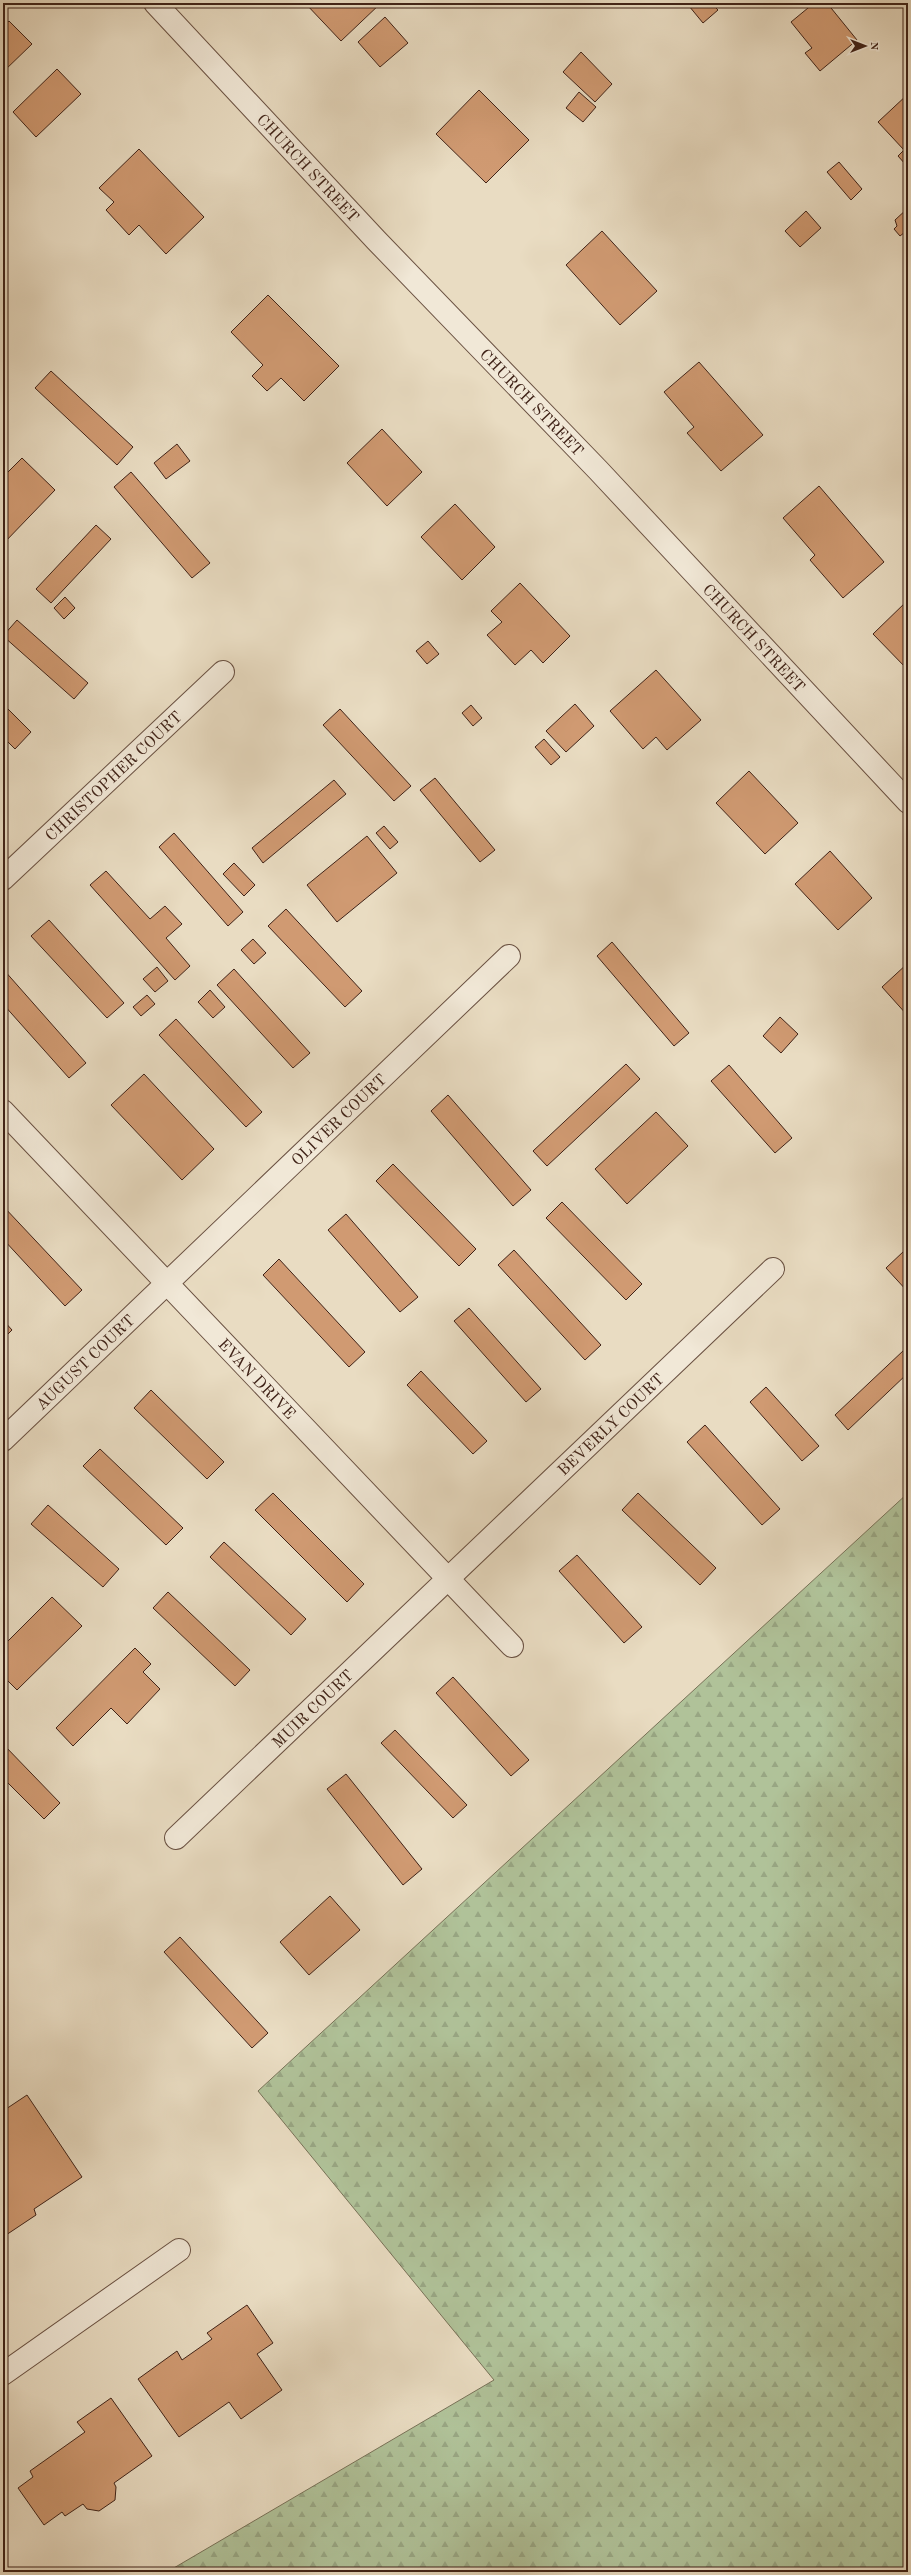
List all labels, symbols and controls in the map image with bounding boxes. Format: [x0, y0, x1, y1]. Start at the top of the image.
north arrow [845, 26, 885, 66]
text: N [868, 42, 879, 51]
street label: CHURCH STREET [253, 112, 361, 226]
street label: CHURCH STREET [476, 347, 586, 460]
street label: CHURCH STREET [699, 582, 807, 696]
street label: CHRISTOPHER COURT [43, 709, 186, 845]
street label: OLIVER COURT [289, 1072, 390, 1170]
street label: AUGUST COURT [34, 1313, 138, 1414]
street label: EVAN DRIVE [214, 1337, 297, 1423]
street label: BEVERLY COURT [556, 1371, 668, 1480]
street label: MUIR COURT [270, 1668, 357, 1752]

